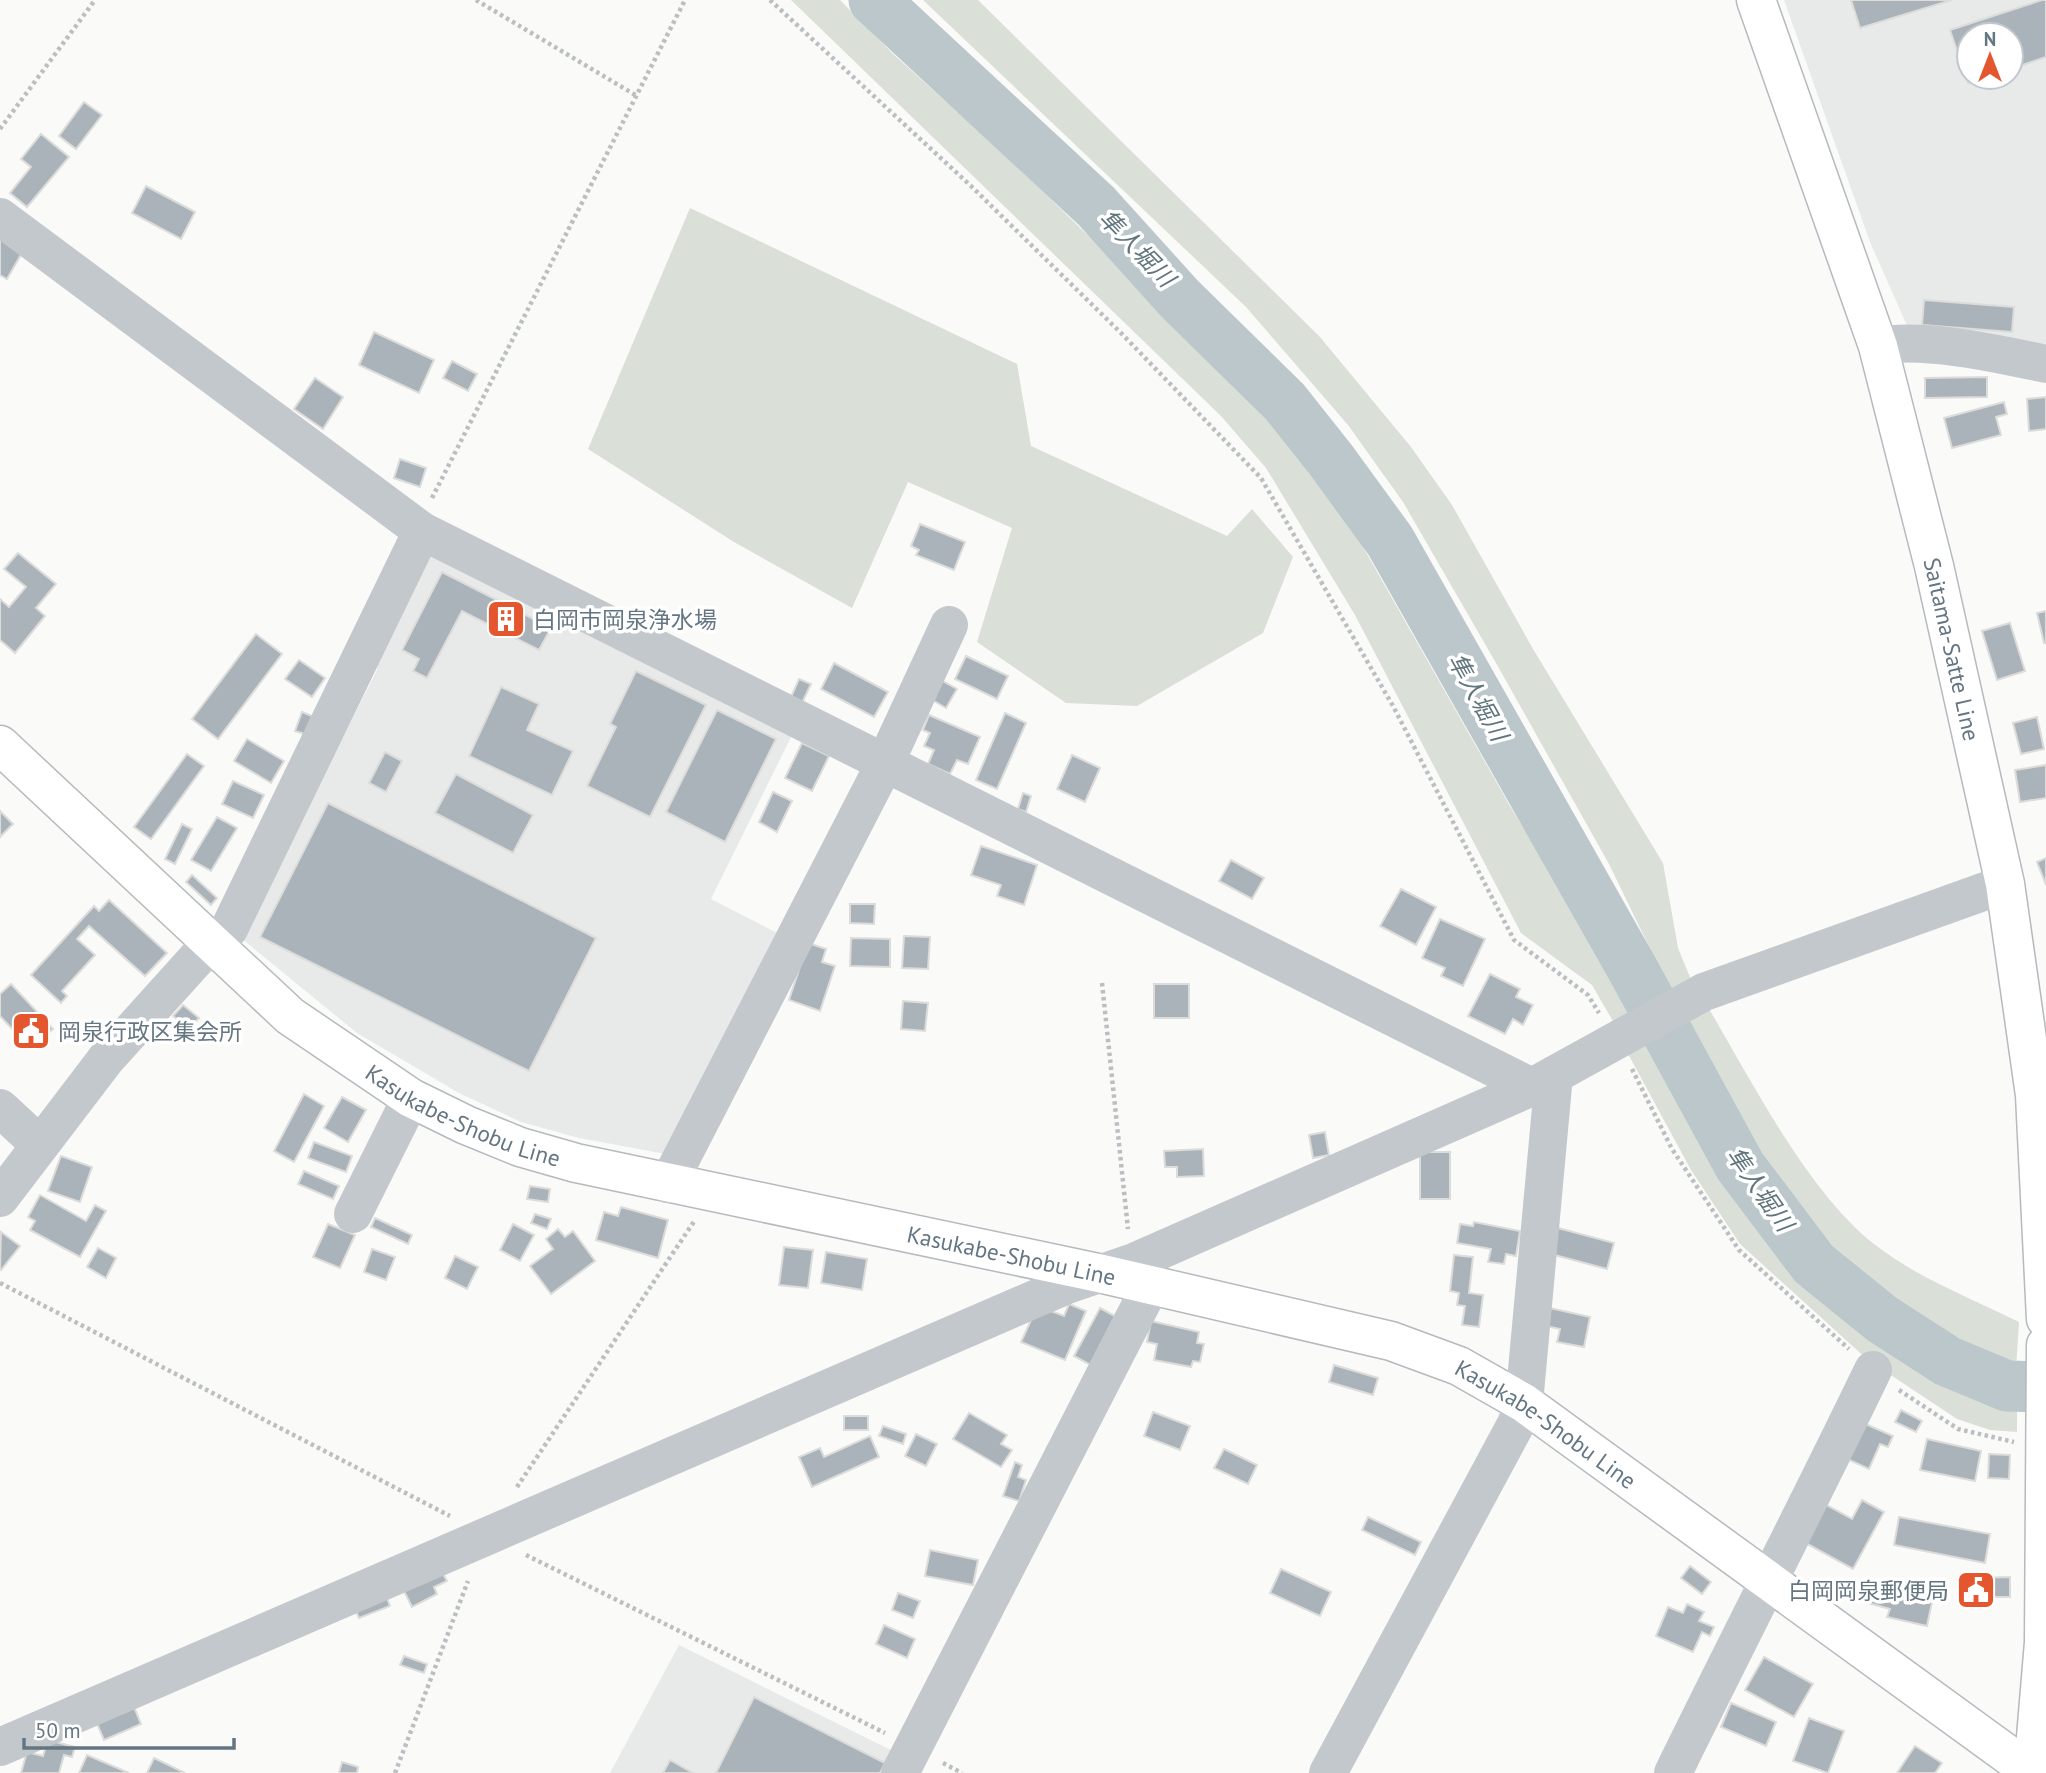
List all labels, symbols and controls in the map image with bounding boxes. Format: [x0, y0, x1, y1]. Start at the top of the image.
north arrow [1955, 21, 2025, 91]
text: N [1984, 27, 1996, 51]
water label: 隼人堀川 [1093, 203, 1184, 295]
street label: Saitama-Satte Line [1918, 554, 1987, 743]
building icon: 白岡市岡泉浄水場 [485, 598, 527, 640]
place label: 白岡市岡泉浄水場 [533, 605, 717, 634]
water label: 隼人堀川 [1441, 648, 1516, 749]
public building icon: 岡泉行政区集会所 [10, 1010, 52, 1052]
place label: 岡泉行政区集会所 [58, 1017, 242, 1046]
street label: Kasukabe-Shobu Line [360, 1057, 564, 1172]
water label: 隼人堀川 [1720, 1141, 1802, 1240]
street label: Kasukabe-Shobu Line [905, 1219, 1119, 1291]
street label: Kasukabe-Shobu Line [1450, 1353, 1642, 1495]
public building icon: 白岡岡泉郵便局 [1955, 1569, 1997, 1611]
place label: 白岡岡泉郵便局 [1788, 1576, 1949, 1605]
scale bar [24, 1706, 234, 1750]
text: 50 m [35, 1717, 81, 1744]

